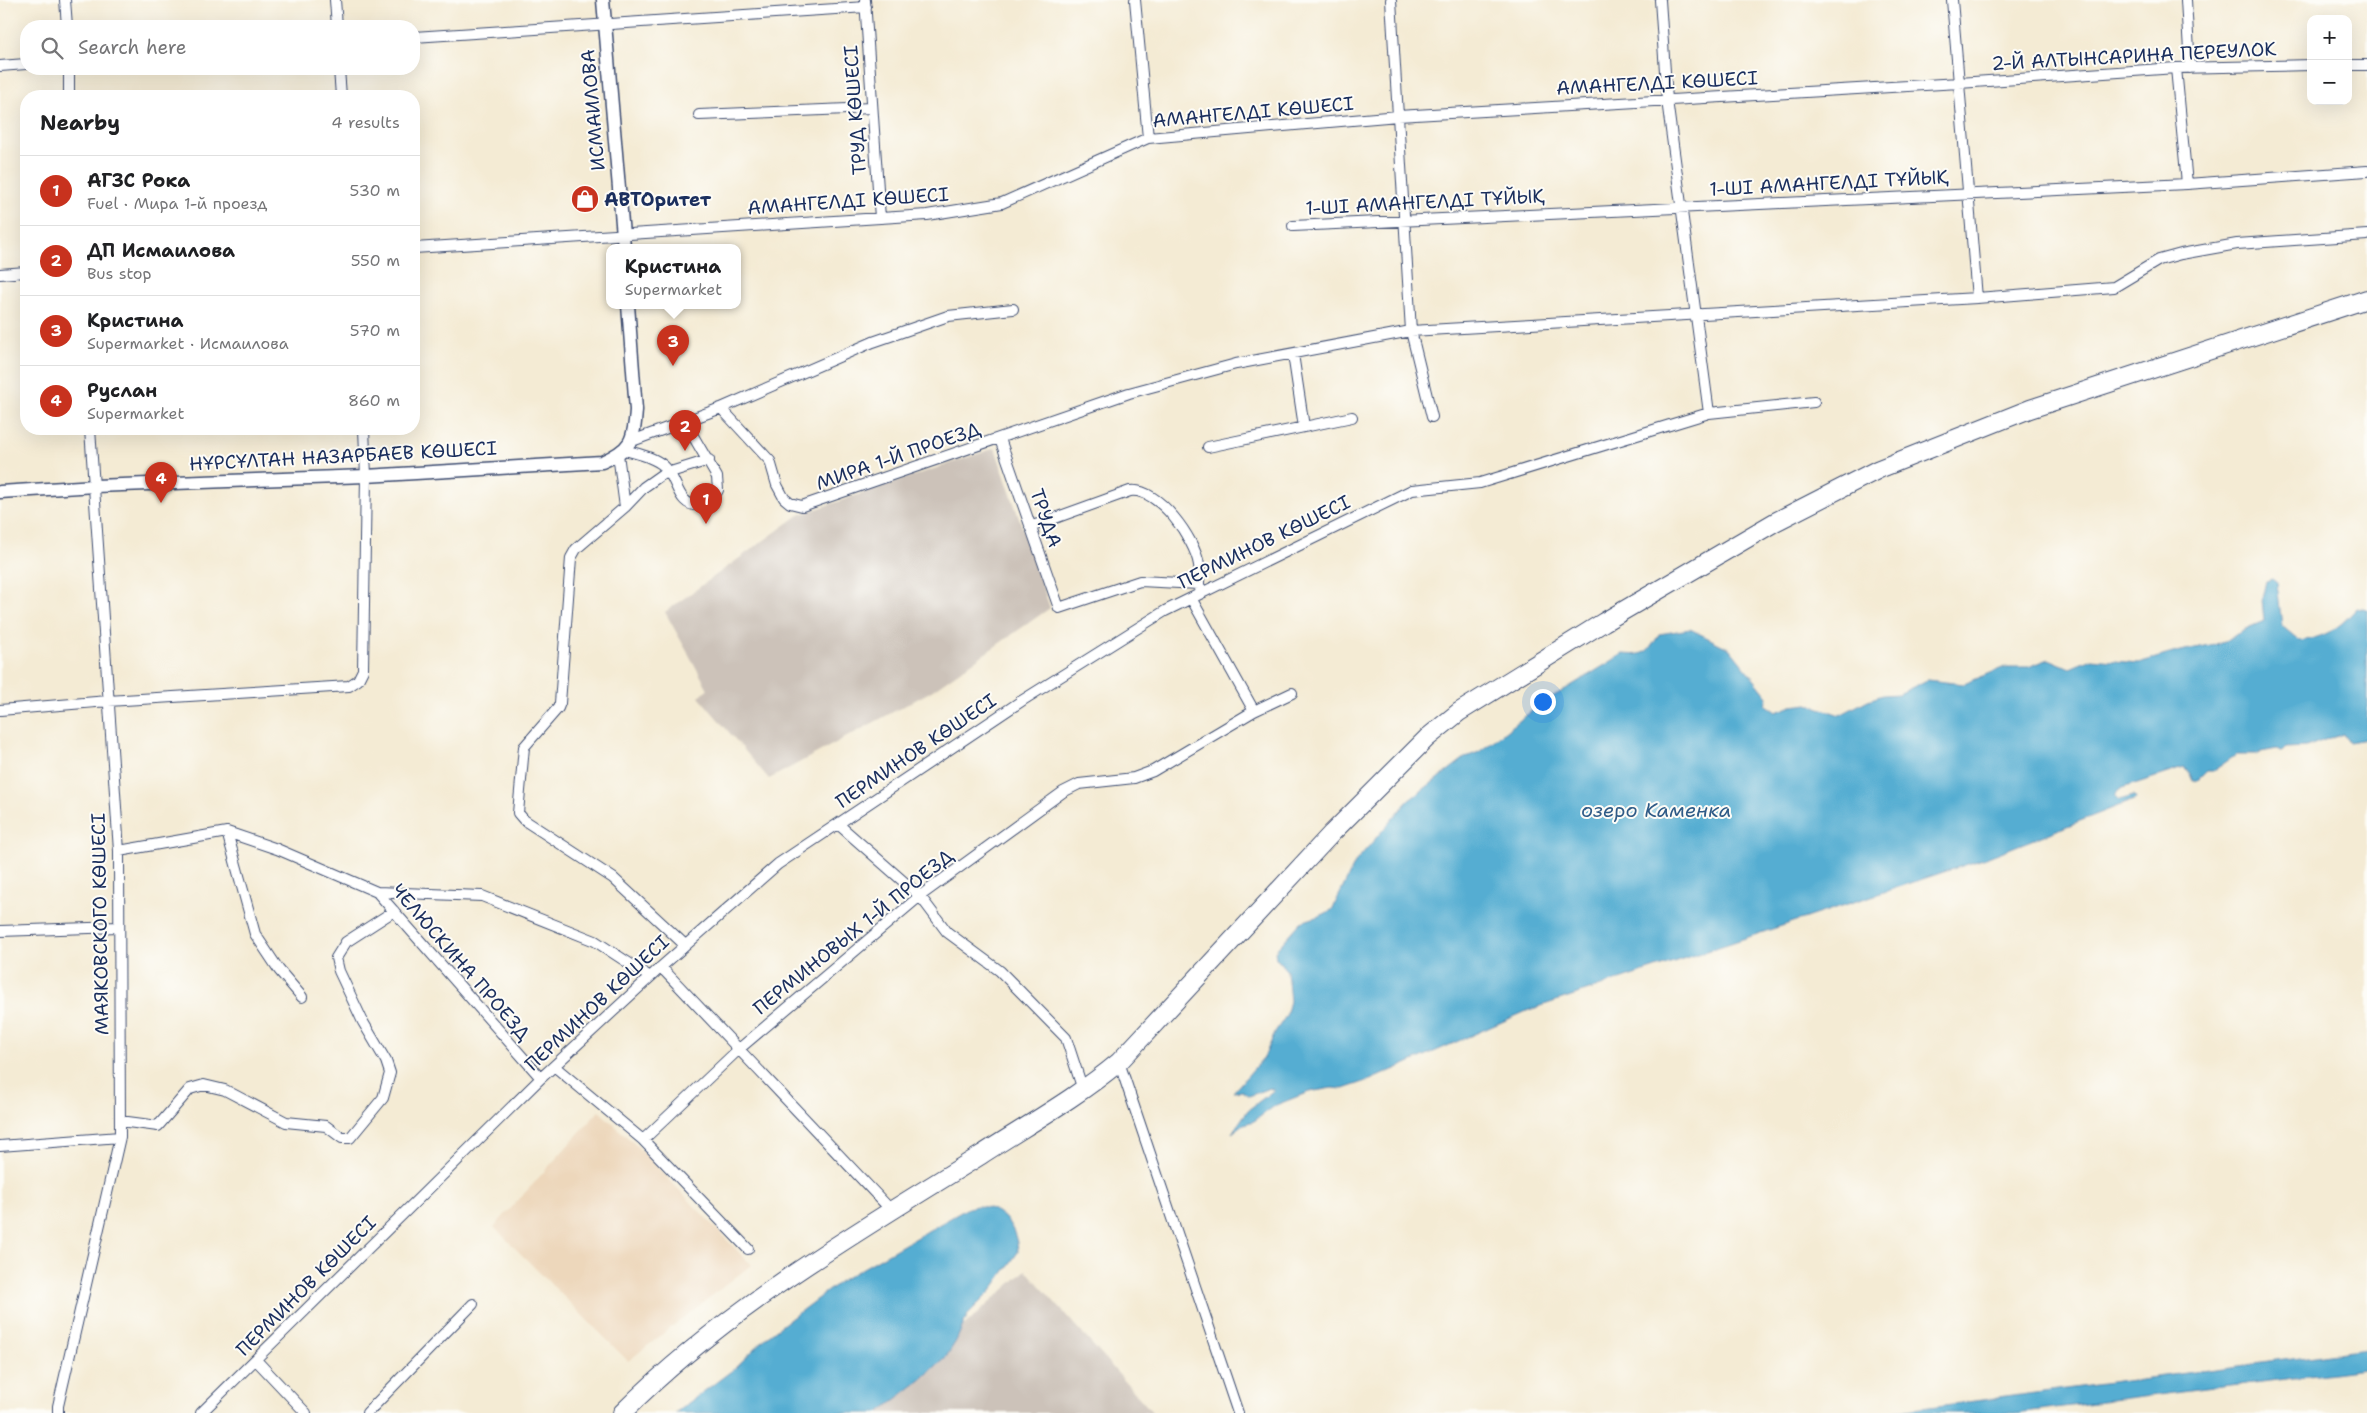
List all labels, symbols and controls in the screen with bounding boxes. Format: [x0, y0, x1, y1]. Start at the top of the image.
map controls [2307, 15, 2352, 105]
button: + [2307, 15, 2352, 60]
search box [20, 20, 420, 75]
icon: search [38, 34, 66, 62]
text: Search here [78, 35, 187, 60]
street label: 2-Й АЛТЫНСАРИНА ПЕРЕУЛОК [1991, 36, 2277, 76]
street label: ТРУД КӨШЕСІ [838, 44, 872, 176]
street label: ИСМАИЛОВА [575, 48, 611, 172]
button: − [2307, 60, 2352, 105]
street label: АМАНГЕЛДІ КӨШЕСІ [1556, 65, 1758, 101]
street label: АМАНГЕЛДІ КӨШЕСІ [1151, 91, 1355, 133]
text: Nearby [40, 109, 120, 137]
text: 4 results [331, 112, 400, 133]
street label: 1-ШІ АМАНГЕЛДІ ТҰЙЫҚ [1709, 164, 1950, 202]
text: АГЗС Рока [87, 168, 190, 193]
text: 1 [52, 180, 60, 201]
text: 530 m [350, 180, 400, 201]
street label: АМАНГЕЛДІ КӨШЕСІ [746, 181, 950, 221]
street label: 1-ШІ АМАНГЕЛДІ ТҰЙЫҚ [1305, 183, 1546, 221]
shop icon: АВТОритет [570, 184, 600, 214]
place label: АВТОритет [604, 187, 712, 212]
text: Fuel · Мира 1-й проезд [87, 193, 267, 214]
text: ДП Исмаилова [87, 238, 235, 263]
popup [606, 244, 741, 309]
text: 2 [50, 250, 62, 271]
text: 550 m [351, 250, 400, 271]
text: Кристина [625, 254, 721, 279]
text: Bus stop [87, 263, 152, 284]
text: Supermarket [625, 279, 722, 300]
text: Кристина [87, 308, 184, 333]
text: 3 [50, 320, 62, 341]
text: 570 m [350, 320, 400, 341]
pin: 3 [657, 325, 689, 366]
text: Supermarket · Исмаилова [87, 333, 289, 354]
text: Руслан [87, 378, 157, 403]
text: 4 [50, 390, 62, 411]
text: 860 m [348, 390, 400, 411]
text: Supermarket [87, 403, 184, 424]
pin: 2 [669, 410, 701, 451]
street label: МИРА 1-Й ПРОЕЗД [813, 416, 984, 496]
street label: НҰРСҰЛТАН НАЗАРБАЕВ КӨШЕСІ [189, 435, 497, 477]
pin: 4 [145, 462, 177, 503]
pin: 1 [690, 483, 722, 524]
street label: ТРУДА [1024, 485, 1068, 551]
street label: ПЕРМИНОВ КӨШЕСІ [1174, 489, 1354, 595]
street label: ПЕРМИНОВ КӨШЕСІ [831, 688, 1001, 814]
your location [1530, 689, 1556, 715]
water label: озеро Каменка [1581, 797, 1731, 823]
street label: МАЯКОВСКОГО КӨШЕСІ [86, 813, 114, 1035]
street label: ПЕРМИНОВЫХ 1-Й ПРОЕЗД [748, 843, 959, 1020]
street label: ЧЕЛЮСКИНА ПРОЕЗД [386, 878, 536, 1046]
street label: ПЕРМИНОВ КӨШЕСІ [520, 930, 674, 1076]
street label: ПЕРМИНОВ КӨШЕСІ [231, 1211, 381, 1361]

